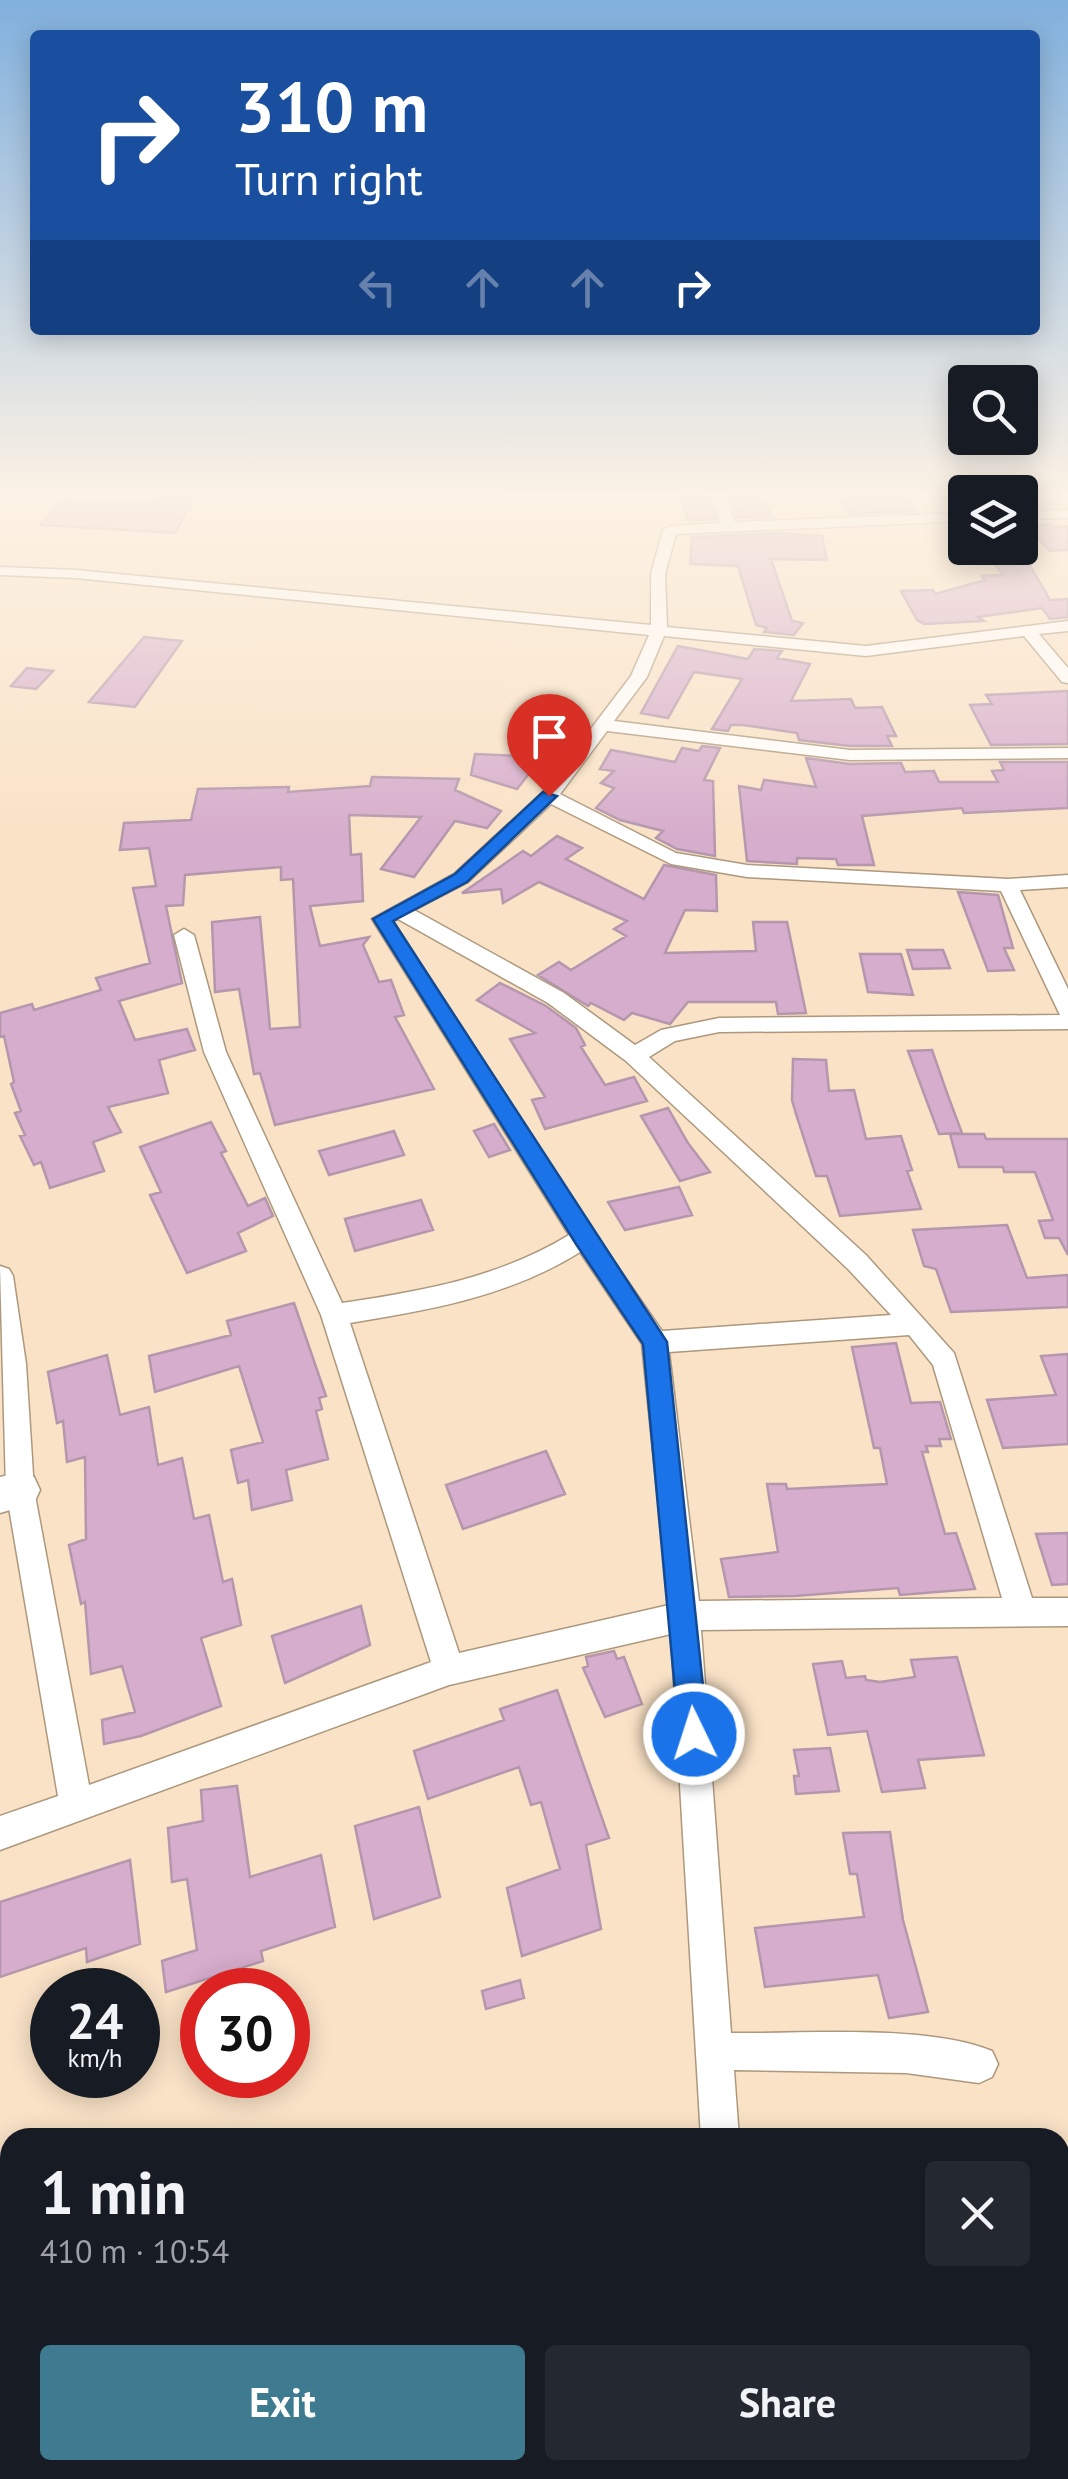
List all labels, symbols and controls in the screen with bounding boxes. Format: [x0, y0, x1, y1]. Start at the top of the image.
text: 310 m [235, 61, 428, 151]
icon: right [70, 70, 200, 200]
text: Turn right [235, 149, 423, 207]
icon: left [350, 260, 405, 315]
icon: ahead [455, 260, 510, 315]
icon: ahead [560, 260, 615, 315]
icon: right [665, 260, 720, 315]
map controls [948, 365, 1038, 565]
button: search [948, 365, 1038, 455]
button: layers [948, 475, 1038, 565]
pin [507, 694, 592, 797]
icon: arrive [522, 709, 577, 764]
position arrow [642, 1682, 746, 1786]
speed limit sign: 30 [180, 1968, 310, 2098]
text: 24 [67, 1988, 123, 2053]
text: km/h [68, 2042, 122, 2074]
text: 1 min [40, 2153, 186, 2231]
button: close [925, 2161, 1030, 2266]
text: 410 m · 10:54 [40, 2230, 229, 2272]
button: Exit [40, 2345, 525, 2460]
button: Share [545, 2345, 1030, 2460]

